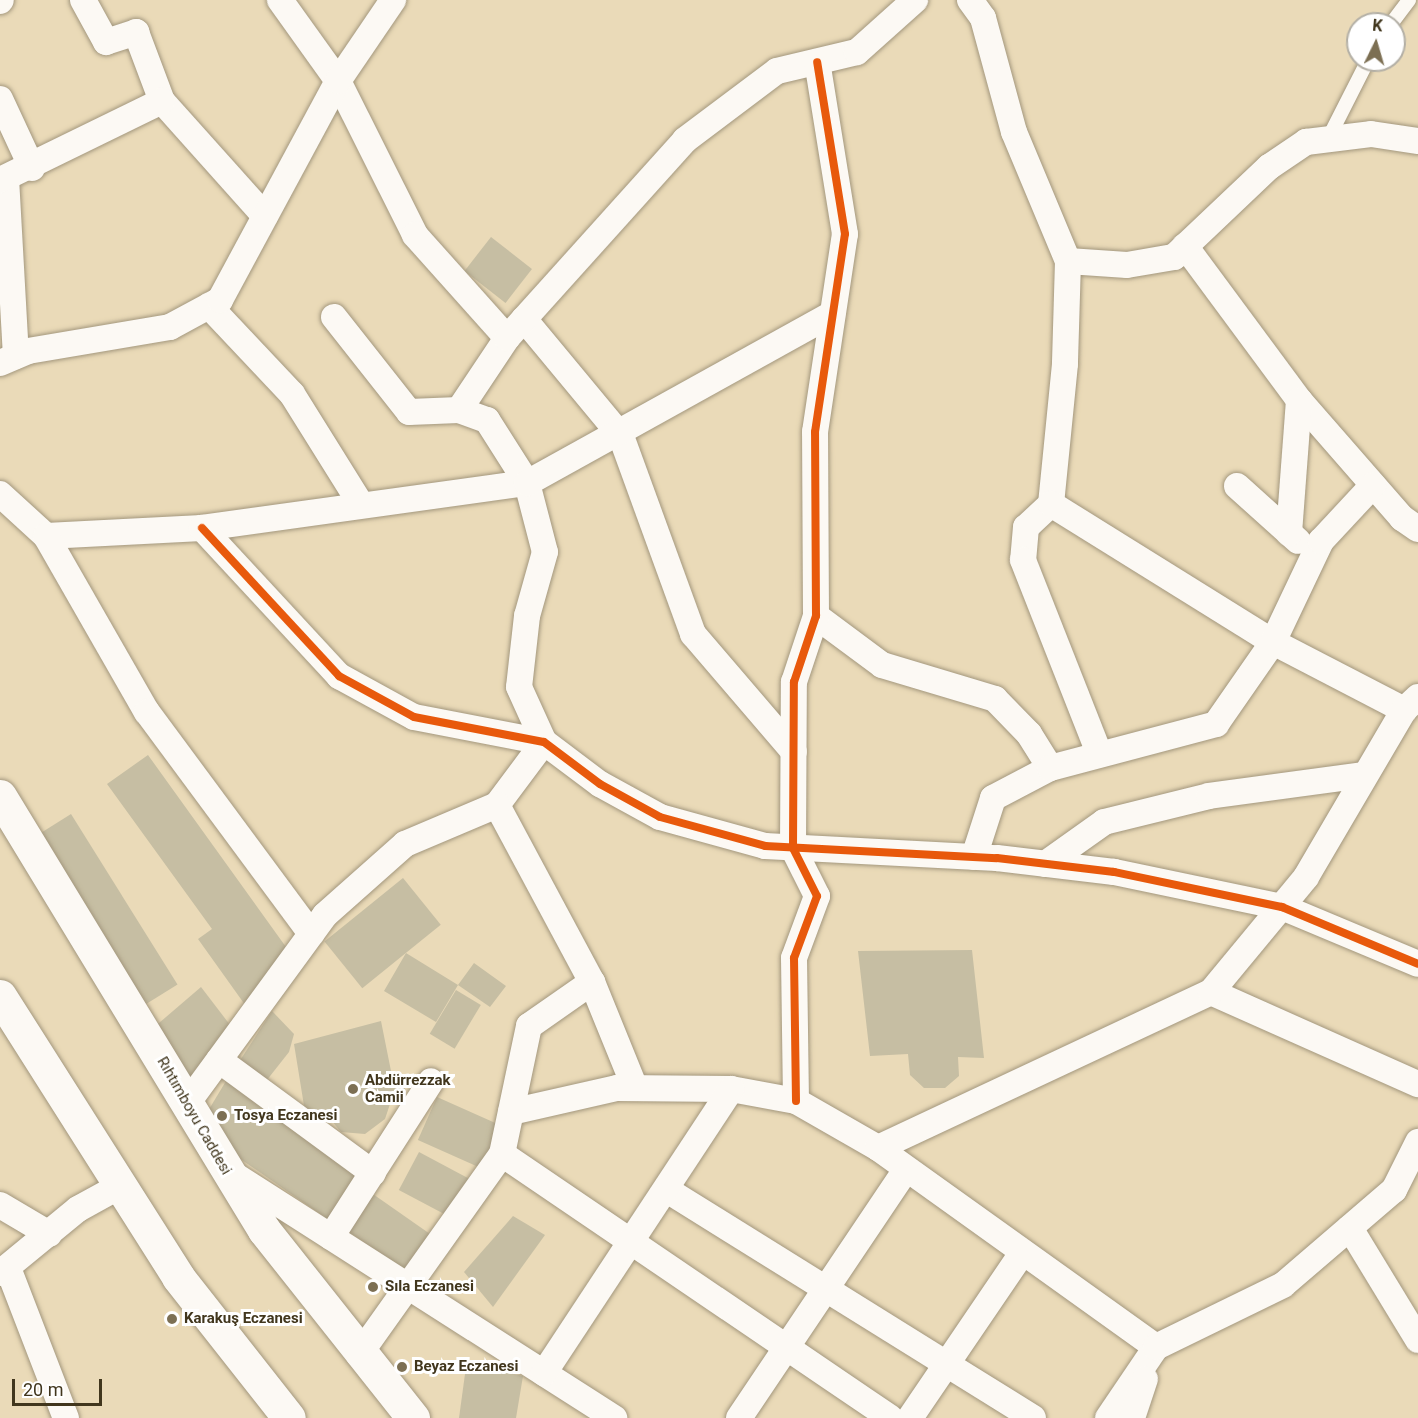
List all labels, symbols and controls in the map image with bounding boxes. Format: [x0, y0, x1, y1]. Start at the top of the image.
north arrow [1346, 12, 1406, 72]
text: K [1372, 16, 1383, 35]
street label: Rıhtımboyu Caddesi [153, 1054, 235, 1178]
place label: Abdürrezzak Camii [365, 1071, 451, 1106]
marker: Abdürrezzak Camii [346, 1082, 360, 1096]
place label: Tosya Eczanesi [234, 1107, 337, 1125]
marker: Tosya Eczanesi [215, 1109, 229, 1123]
place label: Sıla Eczanesi [385, 1278, 474, 1296]
marker: Sıla Eczanesi [366, 1280, 380, 1294]
place label: Karakuş Eczanesi [184, 1310, 303, 1328]
marker: Karakuş Eczanesi [165, 1312, 179, 1326]
place label: Beyaz Eczanesi [414, 1358, 518, 1376]
marker: Beyaz Eczanesi [395, 1360, 409, 1374]
scale bar [15, 1367, 105, 1405]
text: 20 m [23, 1379, 63, 1400]

